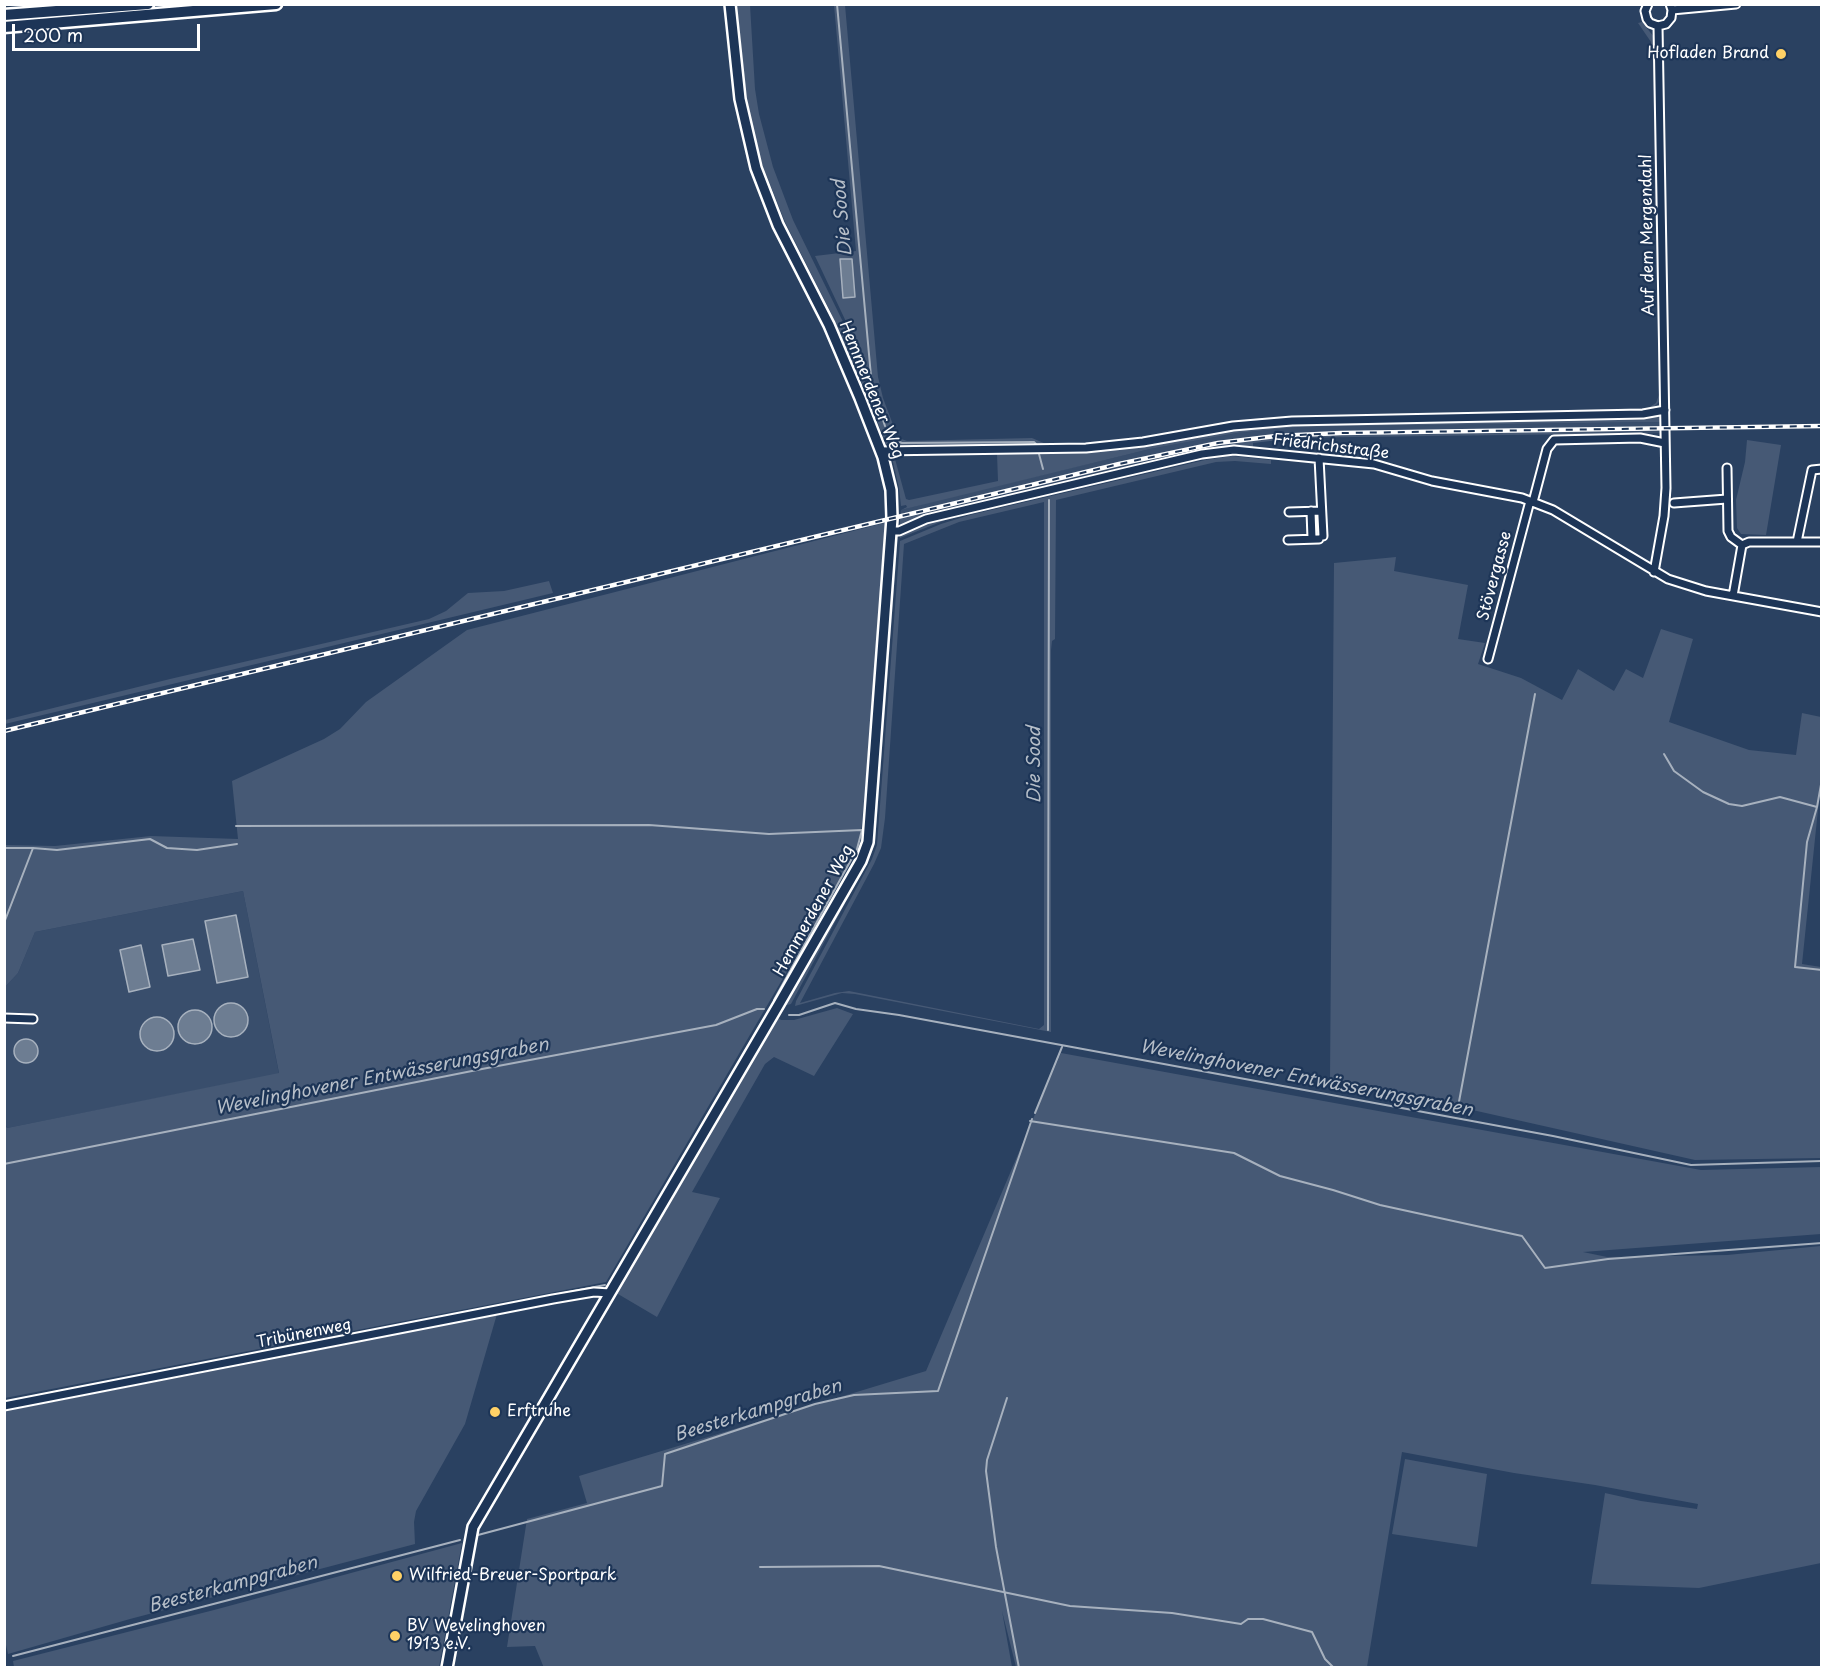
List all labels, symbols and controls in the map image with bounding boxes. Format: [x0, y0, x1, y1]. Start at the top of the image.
scale bar [15, 12, 202, 50]
text: 200 m [23, 21, 83, 48]
place label: Hofladen Brand [1647, 44, 1769, 64]
marker: Hofladen Brand [1774, 47, 1788, 61]
street label: Auf dem Mergendahl [1637, 154, 1659, 316]
water label: Die Sood [829, 179, 857, 257]
street label: Hemmerdener Weg [835, 318, 907, 462]
street label: Friedrichstraße [1272, 430, 1390, 464]
street label: Stövergasse [1474, 529, 1516, 623]
water label: Die Sood [1024, 727, 1046, 803]
street label: Hemmerdener Weg [770, 842, 858, 980]
water label: Wevelinghovener Entwässerungsgraben [214, 1034, 550, 1120]
water label: Wevelinghovener Entwässerungsgraben [1138, 1036, 1474, 1122]
street label: Tribünenweg [255, 1315, 353, 1353]
water label: Beesterkampgraben [672, 1375, 844, 1447]
place label: Erftruhe [507, 1402, 571, 1422]
marker: Erftruhe [488, 1405, 502, 1419]
water label: Beesterkampgraben [146, 1552, 320, 1618]
place label: Wilfried-Breuer-Sportpark [409, 1566, 616, 1586]
marker: Wilfried-Breuer-Sportpark [390, 1569, 404, 1583]
place label: BV Wevelinghoven 1913 e.V. [407, 1617, 546, 1655]
marker: BV Wevelinghoven 1913 e.V. [388, 1629, 402, 1643]

